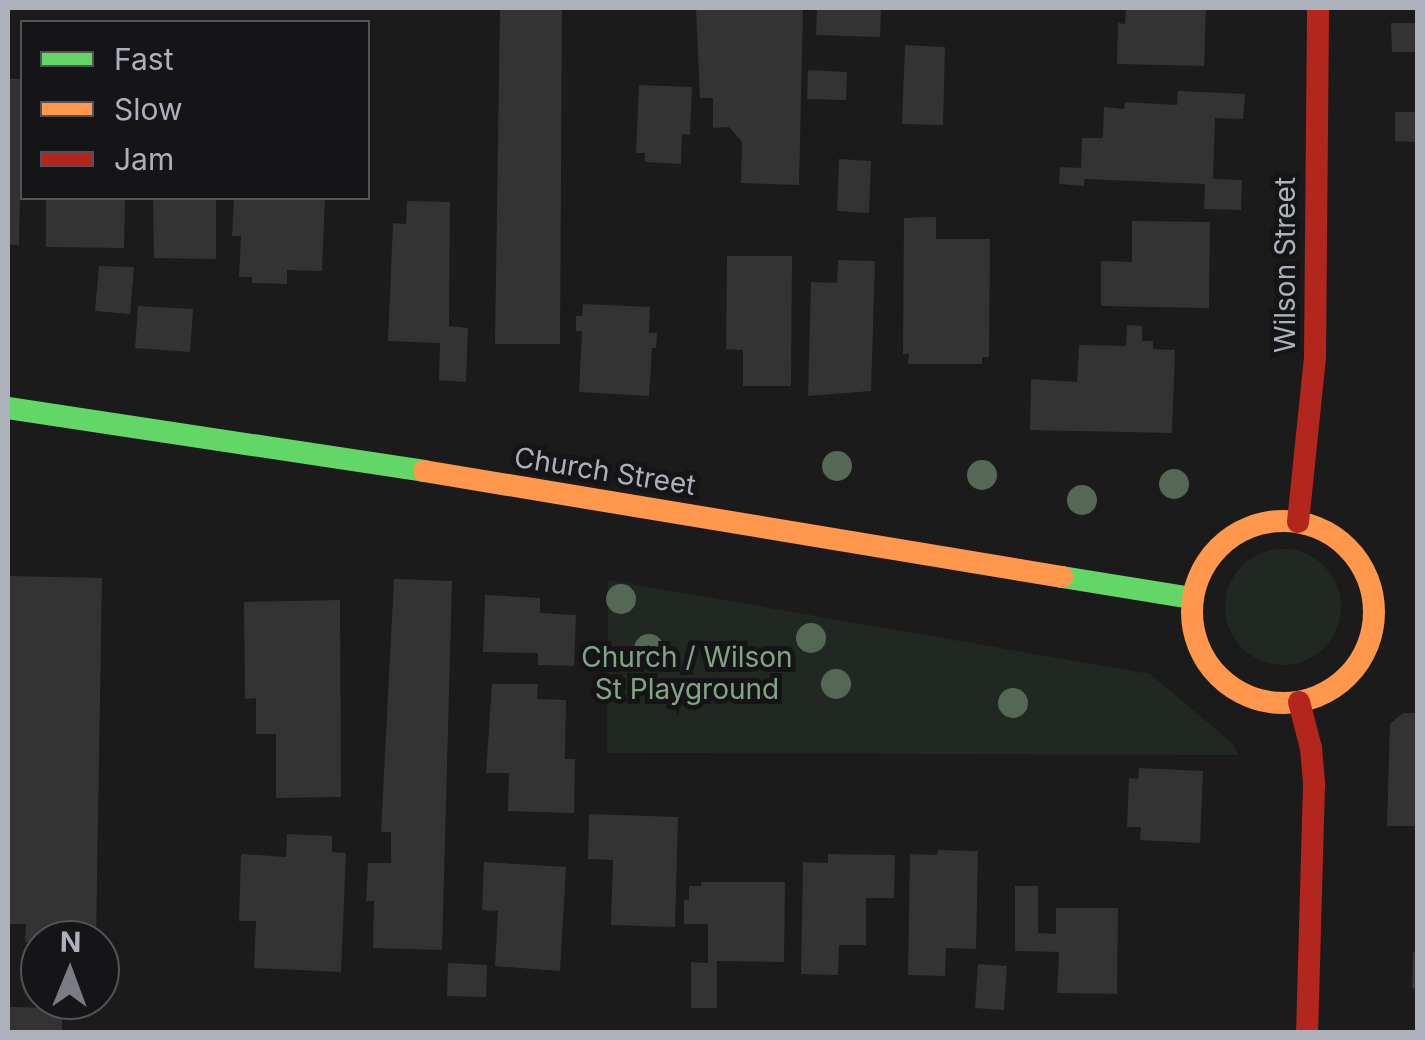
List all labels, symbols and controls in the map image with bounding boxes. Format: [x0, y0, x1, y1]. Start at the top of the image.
legend [20, 20, 370, 200]
text: Fast [114, 41, 173, 77]
text: Slow [114, 91, 183, 127]
text: Jam [114, 141, 174, 177]
street label: Wilson Street [1268, 177, 1302, 353]
street label: Church Street [512, 440, 698, 502]
park label: Church / Wilson St Playground [581, 640, 793, 706]
north arrow [20, 920, 120, 1020]
text: N [60, 925, 81, 959]

